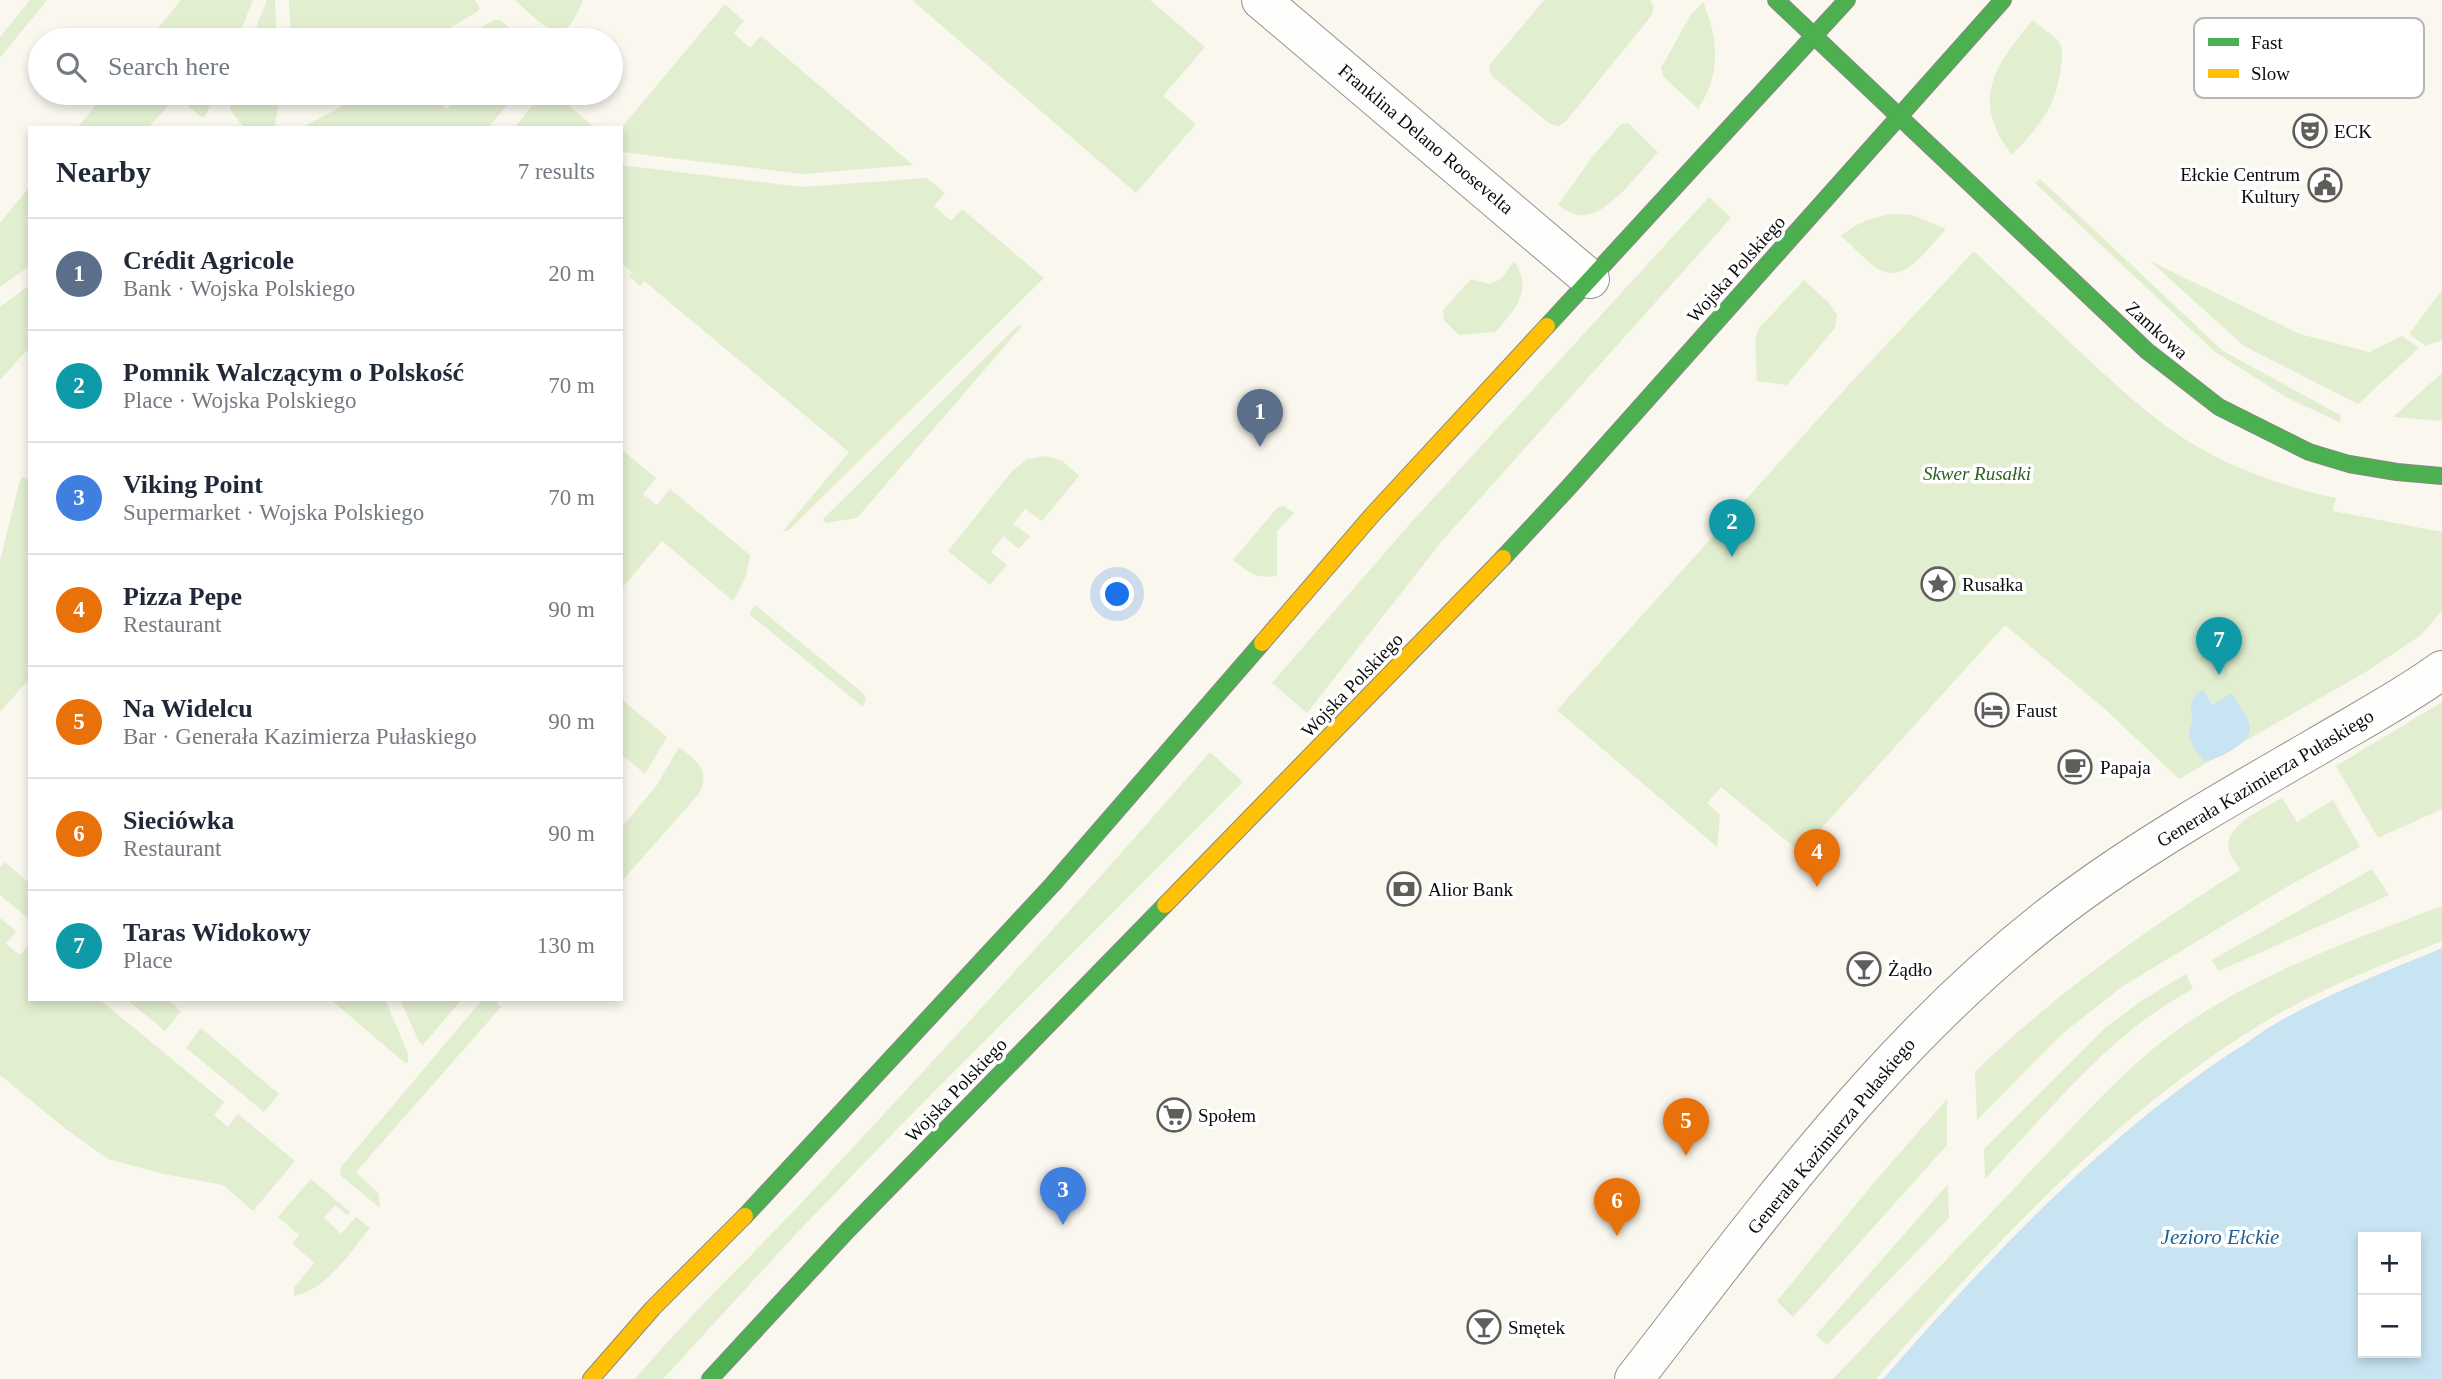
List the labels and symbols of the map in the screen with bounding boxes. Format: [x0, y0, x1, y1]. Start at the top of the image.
legend [2194, 18, 2424, 98]
text: Fast [2251, 32, 2283, 53]
street label: Franklina Delano Roosevelta [1334, 60, 1518, 219]
text: Slow [2251, 63, 2290, 84]
theatre icon: ECK [2291, 112, 2329, 150]
place label: ECK [2334, 121, 2372, 142]
place label: Ełckie Centrum Kultury [2180, 164, 2300, 207]
public building icon: Ełckie Centrum Kultury [2306, 166, 2344, 204]
street label: Wojska Polskiego [1683, 211, 1789, 327]
street label: Zamkowa [2122, 297, 2193, 364]
pin: 1 [1237, 389, 1283, 447]
park label: Skwer Rusałki [1923, 463, 2031, 484]
pin: 2 [1709, 499, 1755, 557]
place icon: Rusałka [1919, 565, 1957, 603]
place label: Rusałka [1962, 574, 2024, 595]
your location [1100, 577, 1134, 611]
pin: 7 [2196, 617, 2242, 675]
street label: Wojska Polskiego [1297, 629, 1407, 741]
hotel icon: Faust [1973, 691, 2011, 729]
place label: Faust [2016, 700, 2058, 721]
street label: Generała Kazimierza Pułaskiego [2153, 705, 2377, 851]
cafe icon: Papaja [2056, 748, 2094, 786]
place label: Papaja [2100, 757, 2151, 778]
pin: 4 [1794, 829, 1840, 887]
bank icon: Alior Bank [1385, 870, 1423, 908]
place label: Alior Bank [1428, 879, 1513, 900]
bar icon: Żądło [1845, 950, 1883, 988]
place label: Żądło [1888, 959, 1932, 980]
street label: Wojska Polskiego [901, 1034, 1011, 1146]
street label: Generała Kazimierza Pułaskiego [1743, 1034, 1919, 1238]
supermarket icon: Społem [1155, 1096, 1193, 1134]
pin: 5 [1663, 1098, 1709, 1156]
place label: Społem [1198, 1105, 1256, 1126]
pin: 3 [1040, 1167, 1086, 1225]
pin: 6 [1594, 1178, 1640, 1236]
water label: Jezioro Ełckie [2161, 1225, 2279, 1249]
bar icon: Smętek [1465, 1308, 1503, 1346]
place label: Smętek [1508, 1317, 1565, 1338]

